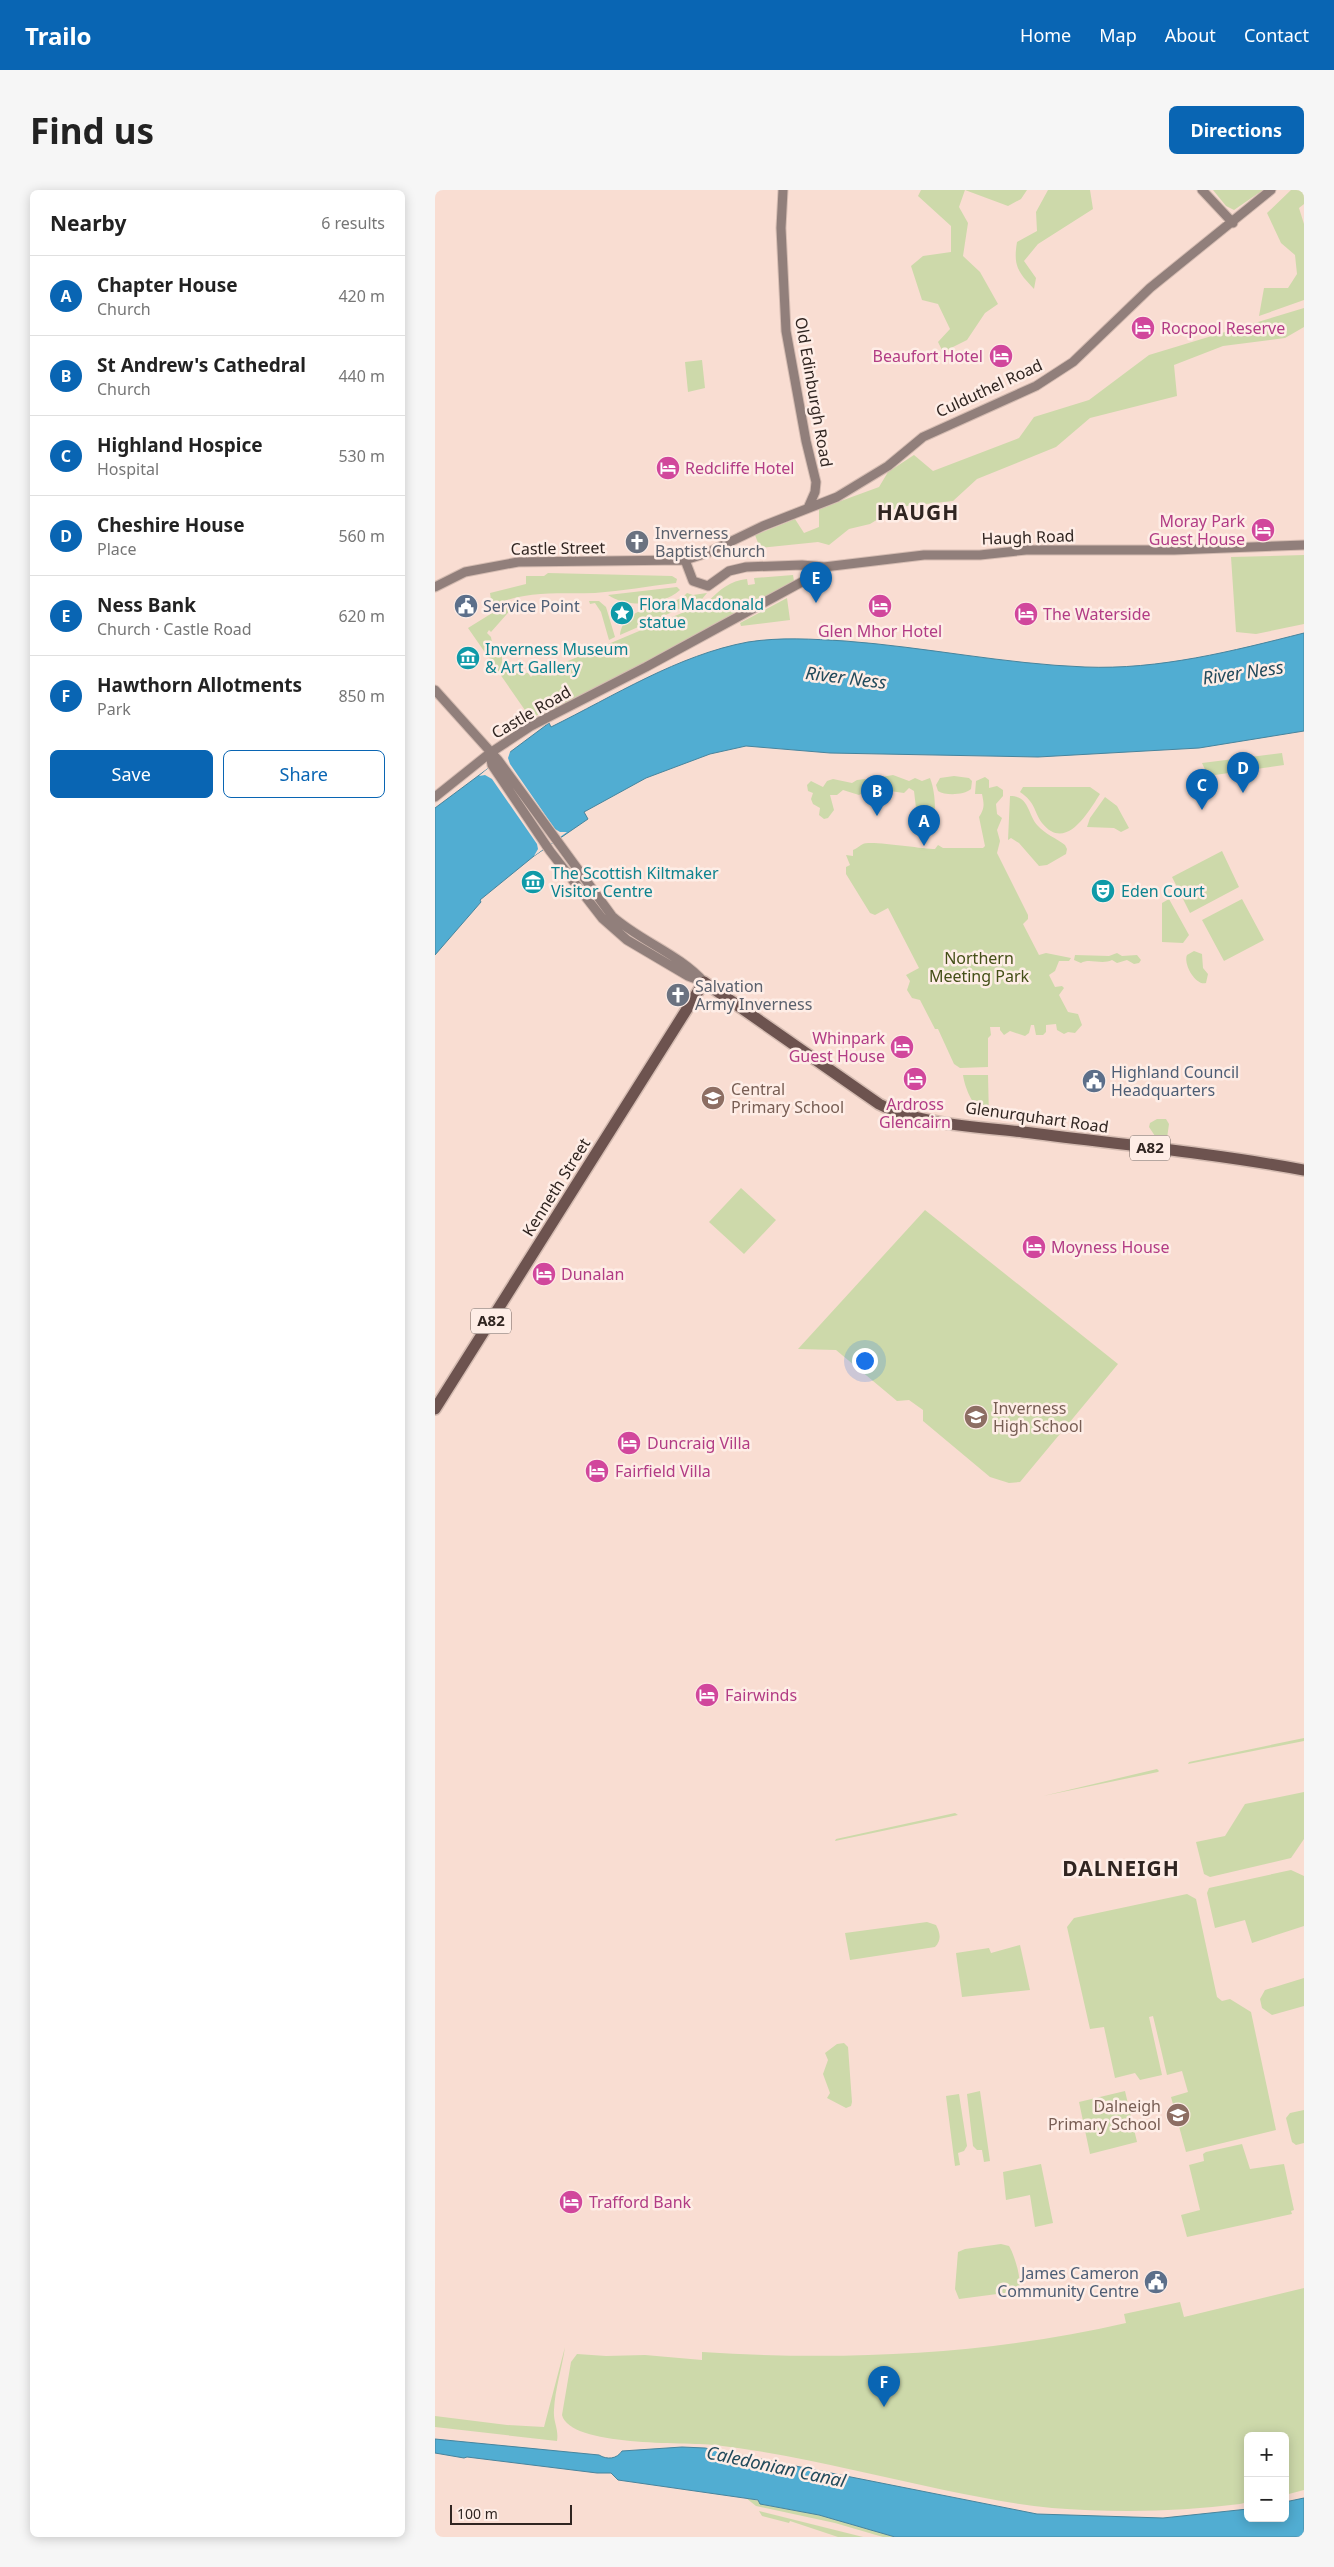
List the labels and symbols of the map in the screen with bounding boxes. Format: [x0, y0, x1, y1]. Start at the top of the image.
street label: Old Edinburgh Road [790, 315, 838, 469]
hotel icon: Rocpool Reserve [1130, 315, 1156, 341]
place label: Rocpool Reserve [1161, 317, 1285, 339]
hotel icon: Beaufort Hotel [988, 343, 1014, 369]
place label: Beaufort Hotel [873, 345, 983, 367]
street label: Culduthel Road [932, 354, 1046, 422]
hotel icon: Redcliffe Hotel [655, 455, 681, 481]
place label: Redcliffe Hotel [685, 457, 794, 479]
district label: HAUGH [877, 498, 959, 526]
place label: Moray Park Guest House [1149, 510, 1245, 550]
hotel icon: Moray Park Guest House [1250, 517, 1276, 543]
place label: Inverness Baptist Church [655, 522, 765, 562]
street label: Haugh Road [981, 524, 1075, 550]
church icon: Inverness Baptist Church [624, 529, 650, 555]
street label: Castle Street [511, 536, 606, 560]
pin: E [800, 562, 832, 603]
public building icon: Service Point [453, 593, 479, 619]
place label: Flora Macdonald statue [639, 593, 764, 633]
hotel icon: Glen Mhor Hotel [867, 593, 893, 619]
place label: Service Point [483, 595, 580, 617]
place icon: Flora Macdonald statue [609, 600, 635, 626]
hotel icon: The Waterside [1013, 601, 1039, 627]
place label: The Waterside [1043, 603, 1151, 625]
place label: Glen Mhor Hotel [818, 620, 942, 642]
place label: Inverness Museum & Art Gallery [485, 638, 628, 678]
museum icon: Inverness Museum & Art Gallery [455, 645, 481, 671]
water label: River Ness [1201, 654, 1285, 690]
water label: River Ness [804, 660, 888, 694]
street label: Castle Road [487, 680, 575, 744]
pin: D [1227, 752, 1259, 793]
pin: C [1186, 769, 1218, 810]
pin: B [861, 775, 893, 816]
pin: A [908, 805, 940, 846]
place label: The Scottish Kiltmaker Visitor Centre [551, 862, 719, 902]
museum icon: The Scottish Kiltmaker Visitor Centre [520, 869, 546, 895]
theatre icon: Eden Court [1090, 878, 1116, 904]
place label: Eden Court [1121, 880, 1205, 902]
park label: Northern Meeting Park [929, 947, 1030, 987]
place label: Salvation Army Inverness [695, 975, 812, 1015]
church icon: Salvation Army Inverness [665, 982, 691, 1008]
place label: Whinpark Guest House [789, 1027, 885, 1067]
hotel icon: Whinpark Guest House [889, 1034, 915, 1060]
place label: Highland Council Headquarters [1111, 1061, 1239, 1101]
hotel icon: Ardross Glencairn [902, 1066, 928, 1092]
public building icon: Highland Council Headquarters [1081, 1068, 1107, 1094]
place label: Central Primary School [731, 1078, 844, 1118]
school or university icon: Central Primary School [700, 1085, 726, 1111]
place label: Ardross Glencairn [879, 1093, 951, 1133]
street label: Glenurquhart Road [964, 1096, 1110, 1138]
street label: Kenneth Street [517, 1133, 595, 1240]
road number: A82 [1130, 1136, 1170, 1160]
hotel icon: Moyness House [1021, 1234, 1047, 1260]
place label: Moyness House [1051, 1236, 1170, 1258]
hotel icon: Dunalan [531, 1261, 557, 1287]
place label: Dunalan [561, 1263, 624, 1285]
road number: A82 [471, 1308, 511, 1334]
your location [852, 1348, 878, 1374]
place label: Inverness High School [993, 1397, 1083, 1437]
school or university icon: Inverness High School [963, 1404, 989, 1430]
hotel icon: Duncraig Villa [616, 1430, 642, 1456]
place label: Duncraig Villa [647, 1432, 751, 1454]
hotel icon: Fairfield Villa [584, 1458, 610, 1484]
place label: Fairfield Villa [615, 1460, 711, 1482]
hotel icon: Fairwinds [694, 1682, 720, 1708]
place label: Fairwinds [725, 1684, 797, 1706]
district label: DALNEIGH [1062, 1854, 1180, 1882]
place label: Dalneigh Primary School [1048, 2095, 1161, 2135]
school or university icon: Dalneigh Primary School [1165, 2102, 1191, 2128]
hotel icon: Trafford Bank [558, 2189, 584, 2215]
place label: Trafford Bank [589, 2191, 692, 2213]
place label: James Cameron Community Centre [997, 2262, 1139, 2302]
public building icon: James Cameron Community Centre [1143, 2269, 1169, 2295]
pin: F [868, 2366, 900, 2407]
water label: Caledonian Canal [705, 2440, 848, 2493]
scale bar [450, 2502, 573, 2525]

